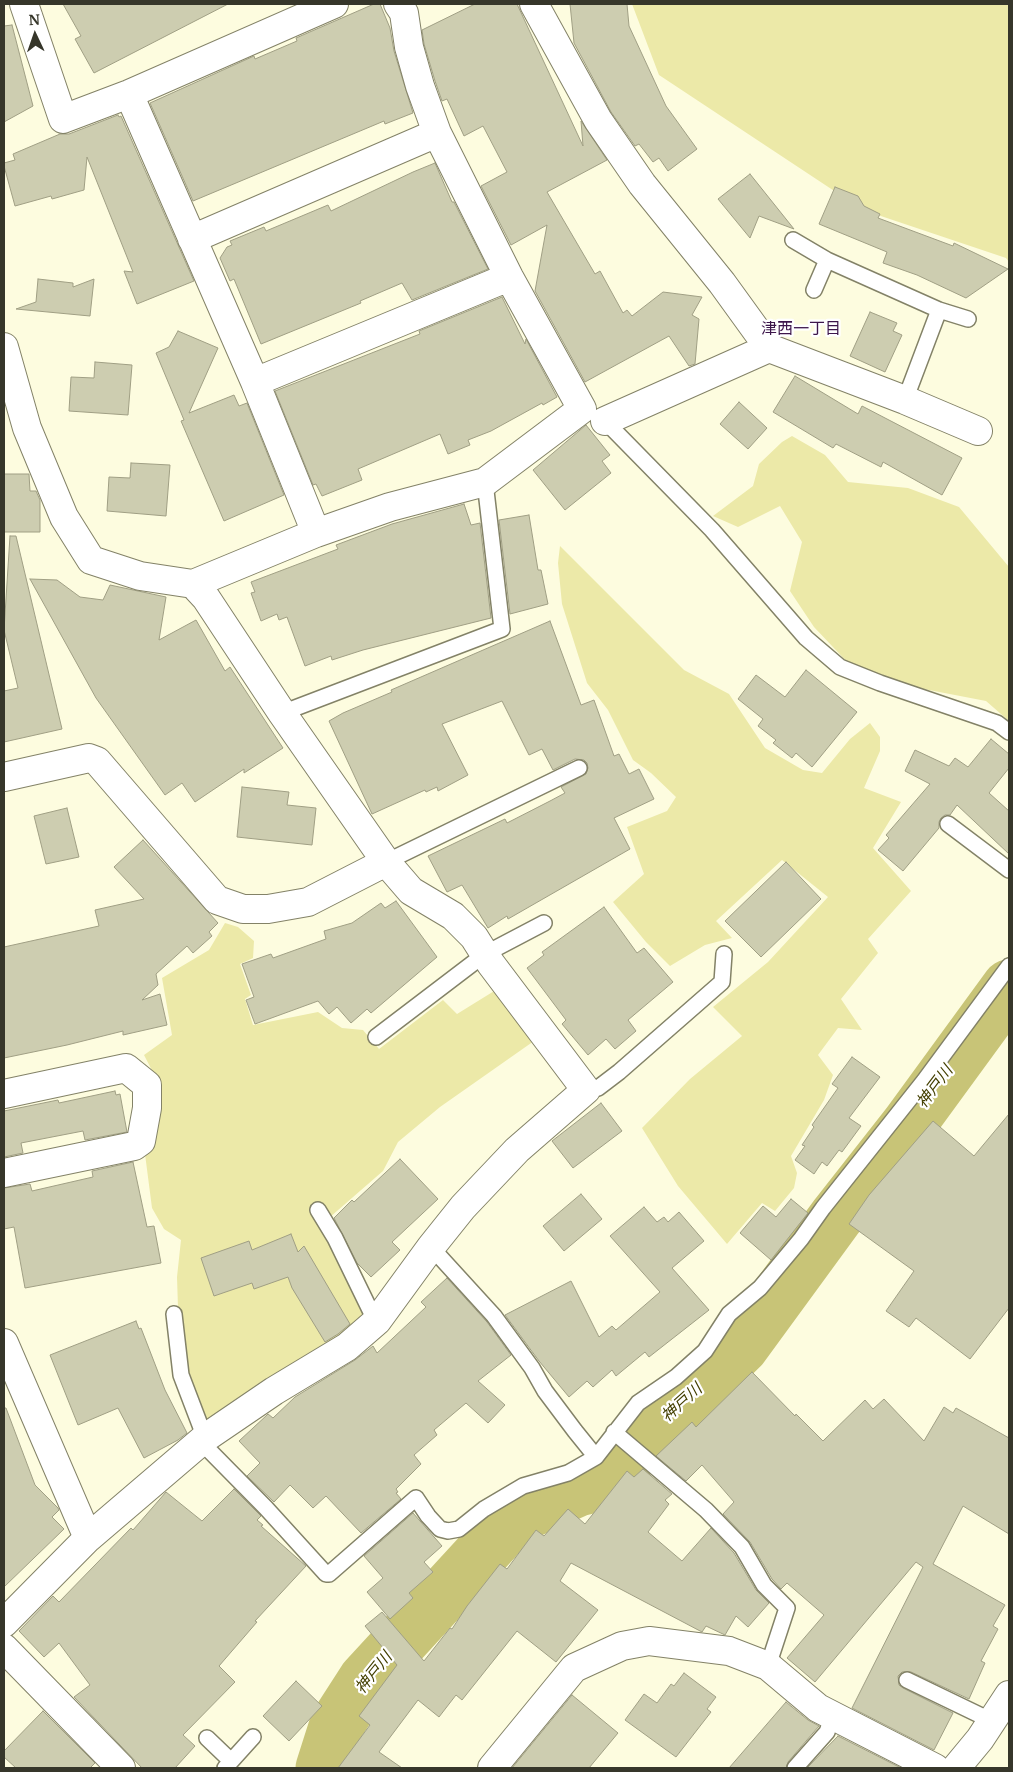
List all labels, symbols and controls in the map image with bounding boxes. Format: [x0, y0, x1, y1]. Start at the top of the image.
north arrow [10, 10, 60, 60]
text: N [28, 11, 40, 29]
district label: 津西一丁目 [761, 319, 841, 339]
water label: 神戸川 [913, 1062, 957, 1112]
water label: 神戸川 [658, 1380, 706, 1426]
water label: 神戸川 [351, 1648, 397, 1698]

